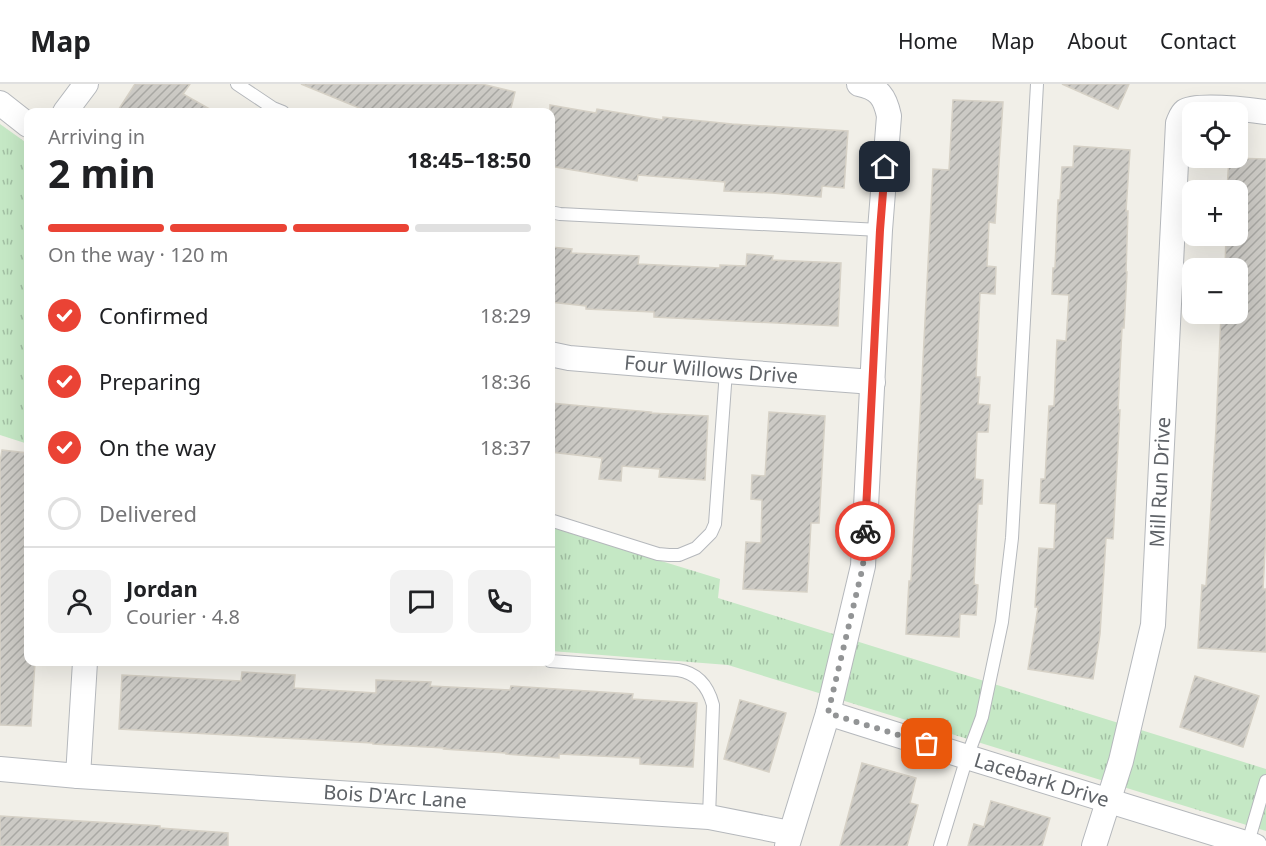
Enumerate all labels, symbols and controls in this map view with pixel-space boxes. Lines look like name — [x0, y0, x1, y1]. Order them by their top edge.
text: Map — [30, 22, 91, 60]
text: Home — [898, 27, 958, 55]
text: Map — [991, 27, 1034, 55]
text: About — [1067, 27, 1127, 55]
text: Contact — [1160, 27, 1236, 55]
map controls — [1182, 102, 1248, 324]
button: locate — [1182, 102, 1248, 168]
text: Arriving in — [48, 123, 145, 150]
pin — [859, 141, 910, 192]
text: 18:45–18:50 — [407, 144, 531, 174]
text: 2 min — [48, 146, 155, 199]
icon: home — [868, 150, 901, 183]
button: + — [1182, 180, 1248, 246]
text: On the way · 120 m — [48, 241, 228, 268]
button: − — [1182, 258, 1248, 324]
icon: check — [48, 299, 81, 332]
text: Confirmed — [99, 300, 209, 330]
text: 18:29 — [480, 302, 531, 329]
street label: Four Willows Drive — [623, 349, 799, 389]
icon: check — [48, 365, 81, 398]
text: Preparing — [99, 366, 201, 396]
text: 18:36 — [480, 368, 531, 395]
street label: Mill Run Drive — [1143, 416, 1176, 548]
icon: check — [48, 431, 81, 464]
text: On the way — [99, 432, 216, 462]
text: 18:37 — [480, 434, 531, 461]
text: Delivered — [99, 498, 197, 528]
courier — [835, 501, 895, 561]
icon: bike — [849, 515, 882, 548]
button: person — [48, 570, 111, 633]
button: chat — [390, 570, 453, 633]
button: phone — [468, 570, 531, 633]
text: Jordan — [126, 573, 198, 603]
text: Courier · 4.8 — [126, 603, 240, 630]
pin — [901, 718, 952, 769]
icon: bag — [910, 727, 943, 760]
street label: Lacebark Drive — [971, 746, 1113, 813]
street label: Bois D'Arc Lane — [323, 778, 468, 814]

